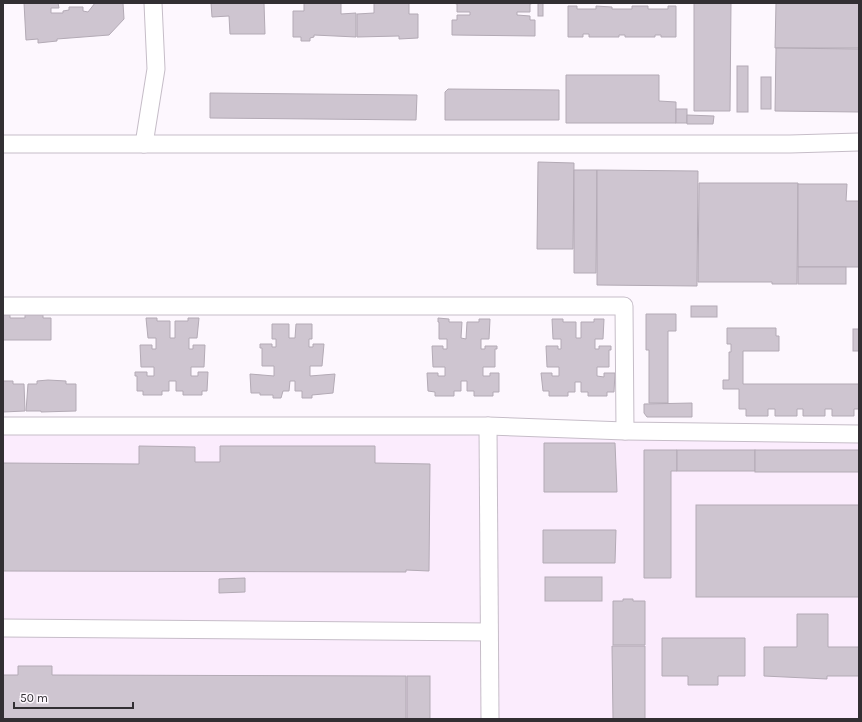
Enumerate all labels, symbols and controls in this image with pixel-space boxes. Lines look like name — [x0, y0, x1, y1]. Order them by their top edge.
scale bar — [14, 684, 133, 710]
text: 50 m — [20, 691, 48, 705]

